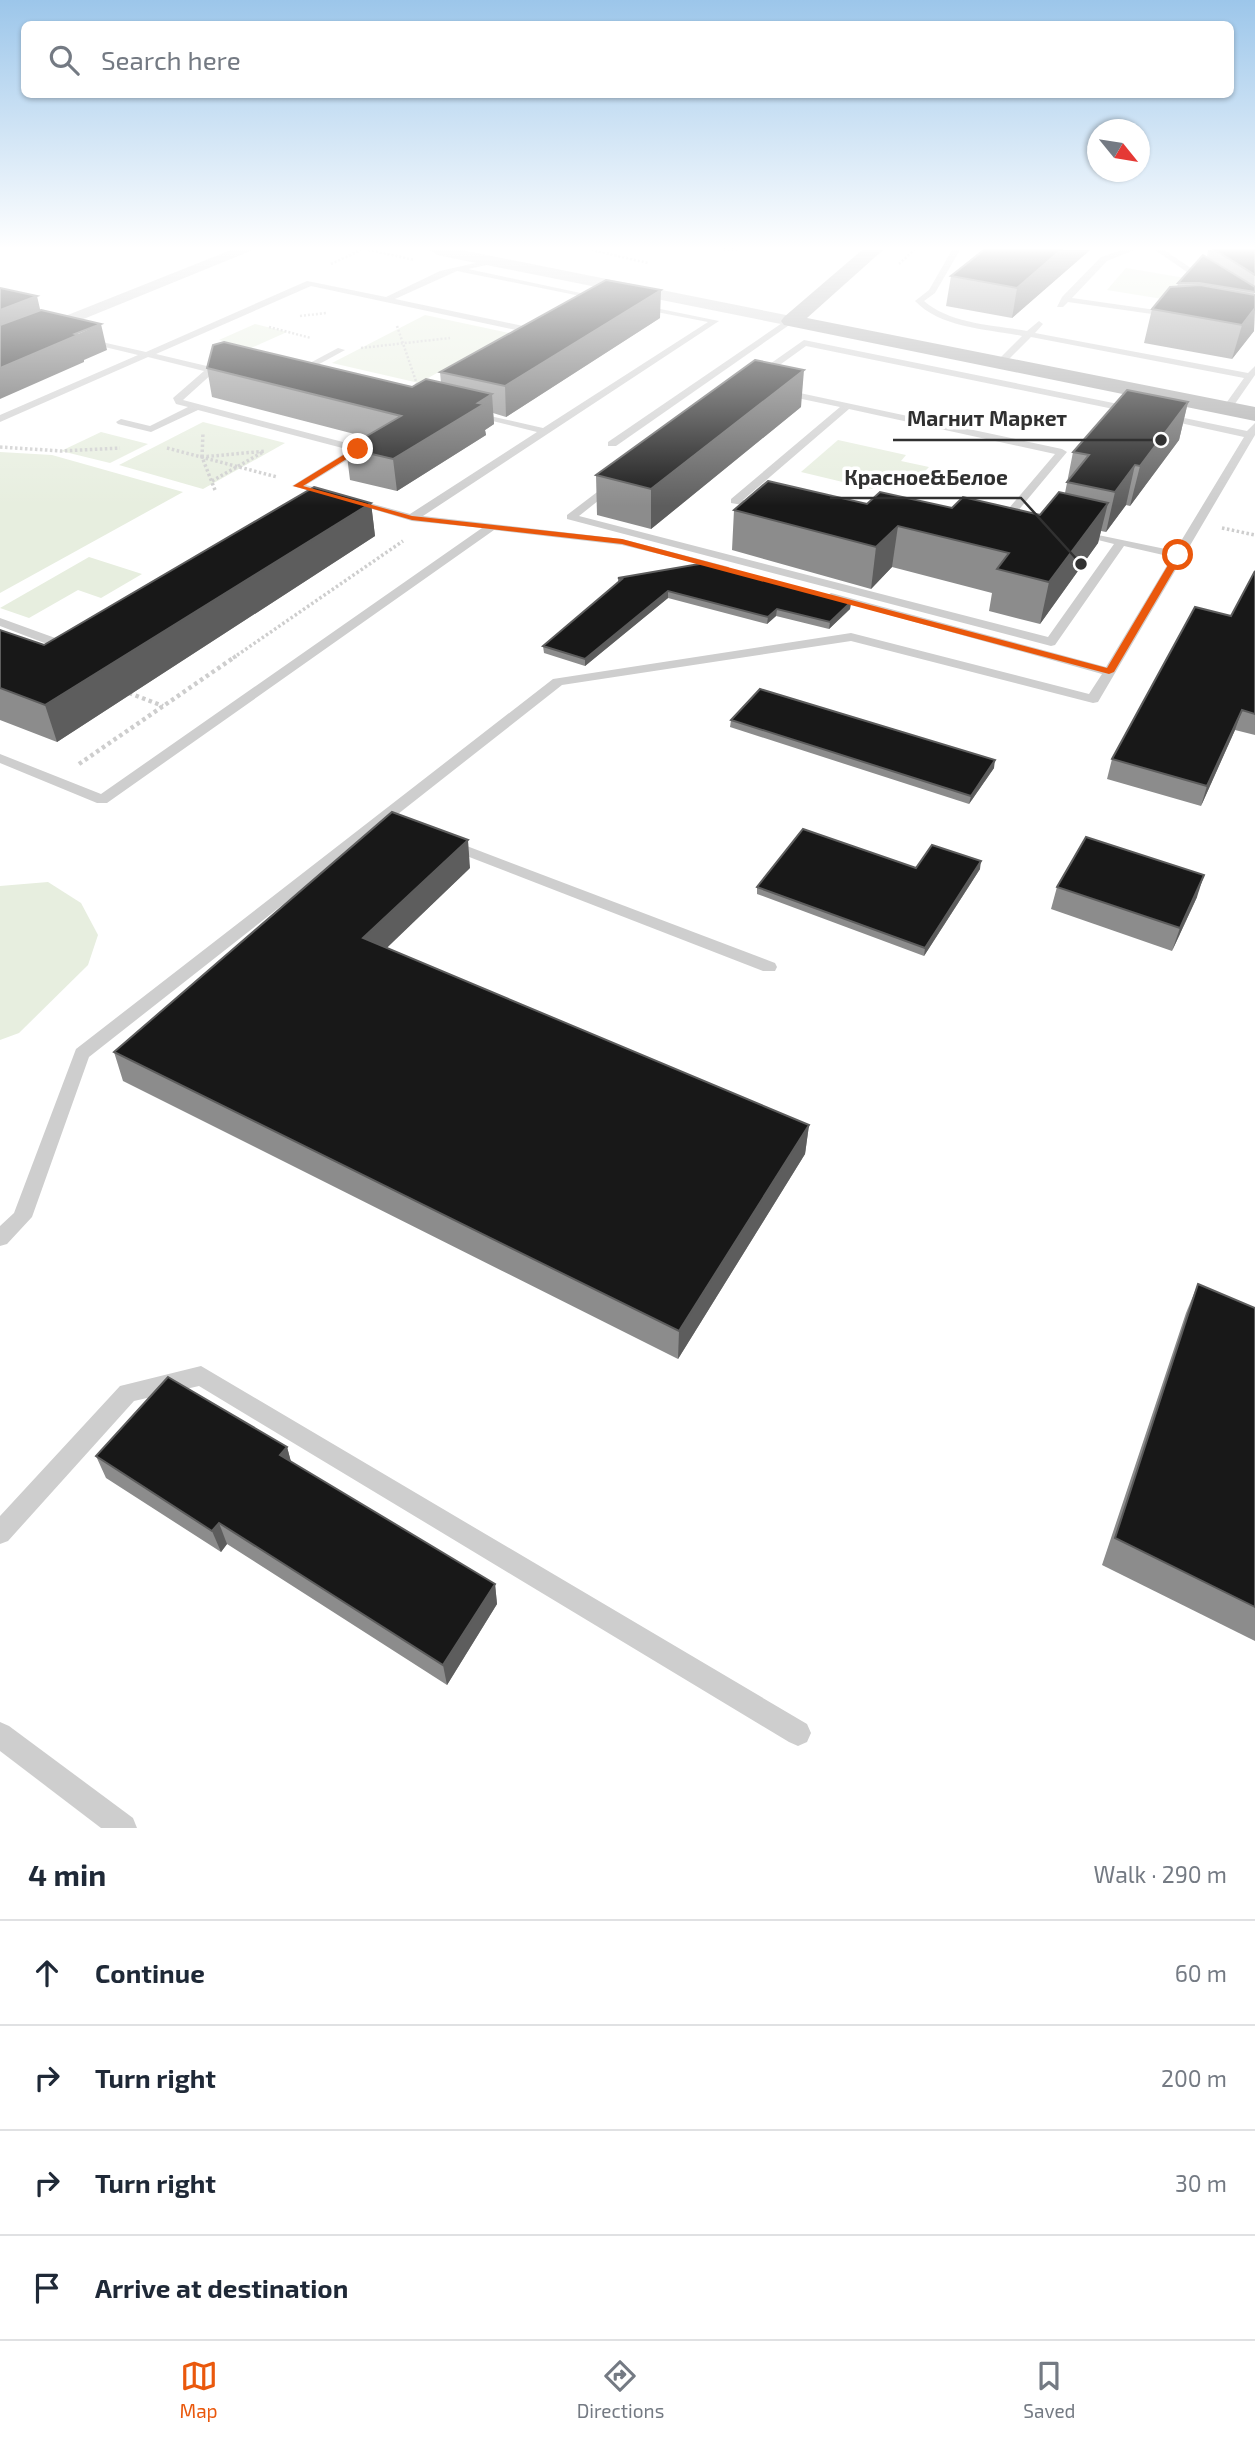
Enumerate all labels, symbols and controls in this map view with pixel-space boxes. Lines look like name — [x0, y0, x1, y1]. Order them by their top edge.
search box — [21, 21, 1234, 98]
icon: search — [45, 41, 83, 79]
text: Search here — [101, 44, 241, 75]
north arrow — [1087, 119, 1150, 182]
callout: Магнит Маркет — [893, 398, 1081, 440]
text: Магнит Маркет — [907, 405, 1067, 430]
route end — [342, 433, 373, 464]
callout: Красное&Белое — [830, 456, 1021, 498]
text: Красное&Белое — [844, 464, 1008, 489]
route start — [1162, 539, 1193, 570]
text: 4 min — [28, 1856, 106, 1892]
text: Walk · 290 m — [1094, 1860, 1227, 1888]
icon: ahead — [28, 1954, 66, 1992]
text: Continue — [95, 1957, 205, 1988]
text: 60 m — [1175, 1959, 1227, 1987]
icon: right — [28, 2059, 66, 2097]
text: Turn right — [95, 2062, 216, 2093]
text: 200 m — [1161, 2064, 1227, 2092]
icon: right — [28, 2164, 66, 2202]
text: Turn right — [95, 2167, 216, 2198]
text: 30 m — [1175, 2169, 1227, 2197]
icon: arrive — [28, 2269, 66, 2307]
text: Arrive at destination — [95, 2272, 348, 2303]
tab: Map — [180, 2357, 218, 2422]
tab: Directions — [577, 2357, 664, 2422]
tab: Saved — [1023, 2357, 1075, 2422]

